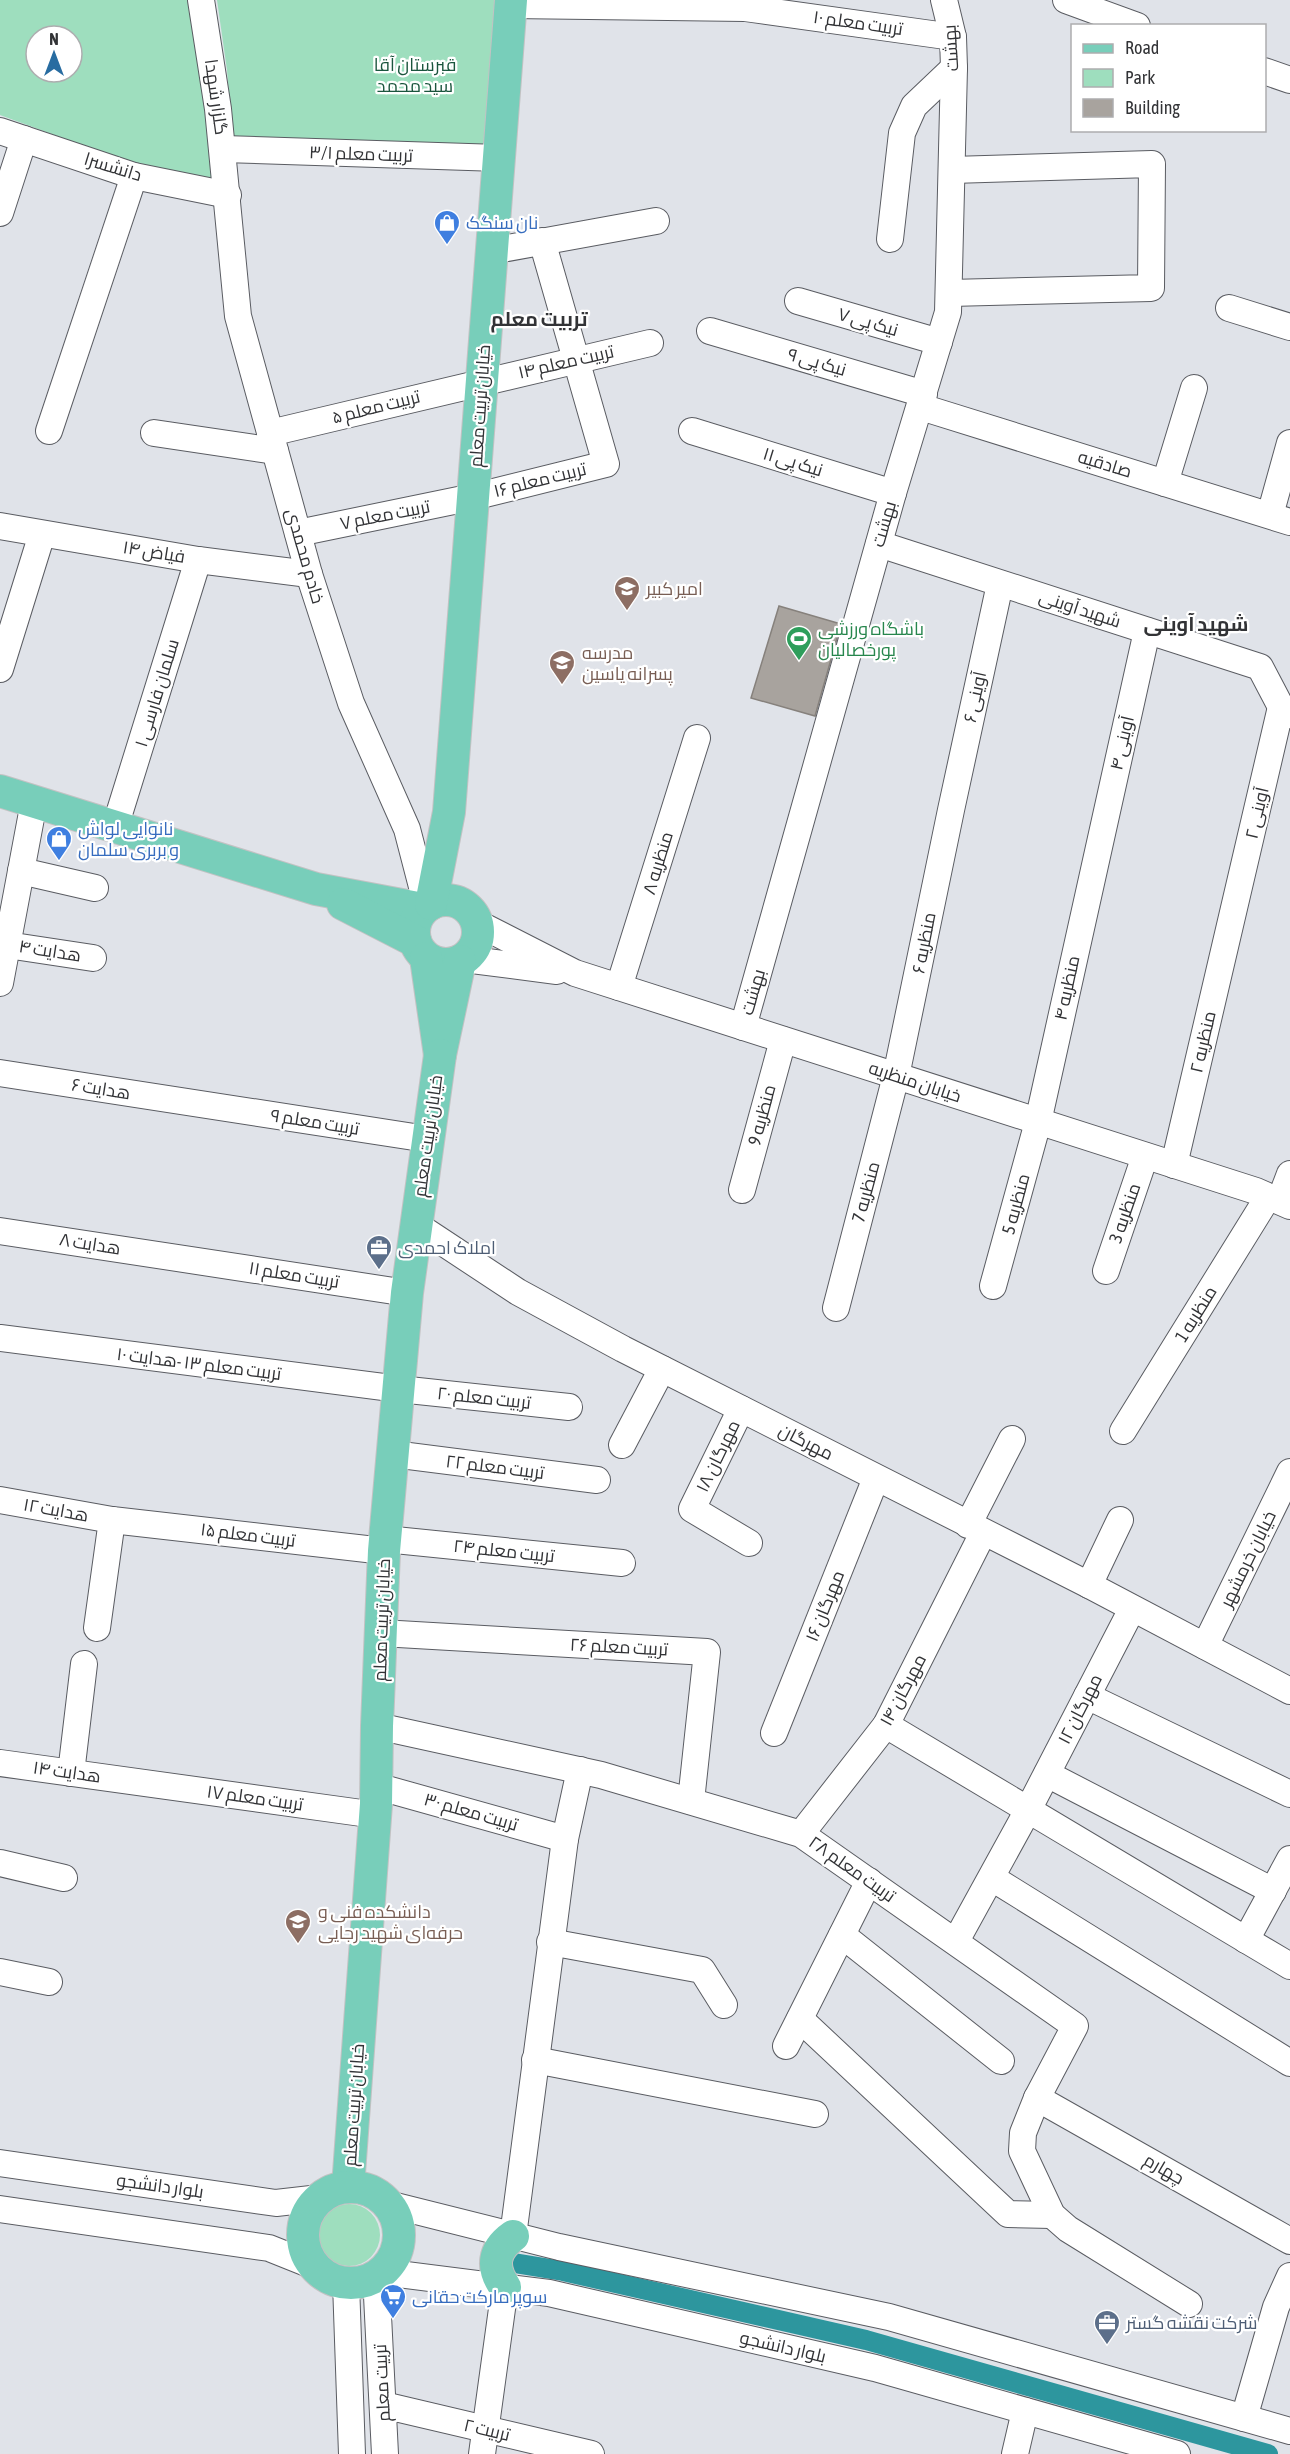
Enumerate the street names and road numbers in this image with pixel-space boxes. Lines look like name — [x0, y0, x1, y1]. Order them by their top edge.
street label: تربیت معلم ۱۰ — [812, 6, 904, 41]
street label: بهشت — [938, 24, 964, 72]
street label: گلزار شهدا — [200, 58, 232, 136]
street label: تربیت معلم ۳/۱ — [309, 141, 414, 168]
street label: دانشسرا — [81, 148, 145, 186]
street label: نیک پی ۷ — [835, 303, 901, 342]
street label: تربیت معلم ۱۴ — [516, 340, 617, 385]
street label: نیک پی ۹ — [785, 343, 849, 382]
street label: خیابان تربیت معلم — [465, 344, 496, 468]
street label: تربیت معلم ۵ — [330, 385, 423, 430]
street label: نیک پی ۱۱ — [760, 442, 826, 482]
street label: صادقیه — [1076, 445, 1135, 482]
street label: تربیت معلم ۱۶ — [491, 458, 589, 503]
street label: تربیت معلم ۷ — [338, 495, 432, 536]
street label: بهشت — [867, 498, 901, 550]
street label: خادم محمدی — [280, 506, 329, 606]
street label: فیاض ۱۴ — [121, 536, 187, 568]
street label: شهید آوینی — [1036, 585, 1124, 633]
street label: سلمان فارسی ۱ — [130, 636, 184, 750]
street label: آوینی ۶ — [959, 669, 991, 725]
street label: آوینی ۴ — [1105, 714, 1139, 772]
street label: آوینی ۲ — [1240, 785, 1274, 841]
street label: منظریه ۸ — [638, 829, 678, 897]
street label: منظریه ۶ — [907, 910, 941, 976]
street label: هدایت ۴ — [17, 935, 83, 966]
street label: منظریه ۴ — [1049, 954, 1085, 1022]
street label: بهشت — [736, 966, 770, 1018]
street label: منظریه ۲ — [1185, 1009, 1221, 1075]
street label: خیابان منظریه — [866, 1057, 964, 1107]
street label: هدایت ۶ — [70, 1073, 132, 1104]
street label: خیابان تربیت معلم — [409, 1074, 448, 1199]
street label: منظریه 9 — [743, 1082, 781, 1148]
street label: تربیت معلم ۹ — [269, 1104, 361, 1141]
street label: منظریه 7 — [847, 1159, 885, 1225]
street label: منظریه 5 — [997, 1171, 1035, 1237]
street label: منظریه 3 — [1105, 1180, 1145, 1246]
street label: هدایت ۸ — [58, 1228, 122, 1259]
street label: تربیت معلم ۱۱ — [247, 1257, 341, 1294]
street label: منظریه 1 — [1170, 1282, 1222, 1346]
street label: تربیت معلم ۱۳ -هدایت ۱۰ — [115, 1343, 283, 1386]
street label: تربیت معلم ۲۰ — [436, 1382, 532, 1415]
street label: مهرگان ۱۸ — [691, 1416, 745, 1496]
street label: مهرگان — [775, 1419, 837, 1465]
street label: تربیت معلم ۲۲ — [444, 1450, 546, 1485]
street label: هدایت ۱۲ — [22, 1493, 90, 1526]
street label: خیابان خرمشهر — [1215, 1507, 1281, 1612]
street label: تربیت معلم ۱۵ — [199, 1518, 297, 1553]
street label: تربیت معلم ۲۴ — [452, 1535, 556, 1568]
street label: خیابان تربیت معلم — [369, 1558, 396, 1682]
street label: مهرگان ۱۶ — [801, 1567, 849, 1645]
street label: تربیت معلم ۲۶ — [569, 1633, 669, 1662]
street label: مهرگان ۱۴ — [875, 1650, 931, 1730]
street label: مهرگان ۱۲ — [1053, 1670, 1107, 1748]
street label: هدایت ۱۴ — [32, 1756, 102, 1787]
street label: تربیت معلم ۱۷ — [205, 1780, 305, 1817]
street label: تربیت معلم ۳۰ — [421, 1788, 521, 1837]
street label: تربیت معلم ۲۸ — [804, 1831, 900, 1908]
street label: خیابان تربیت معلم — [339, 2043, 370, 2167]
street label: چهارم — [1139, 2149, 1188, 2190]
street label: بلوار دانشجو — [115, 2169, 205, 2203]
street label: بلوار دانشجو — [738, 2326, 828, 2368]
street label: تربیت معلم — [369, 2343, 396, 2422]
street label: تربیت ۲ — [462, 2414, 513, 2446]

